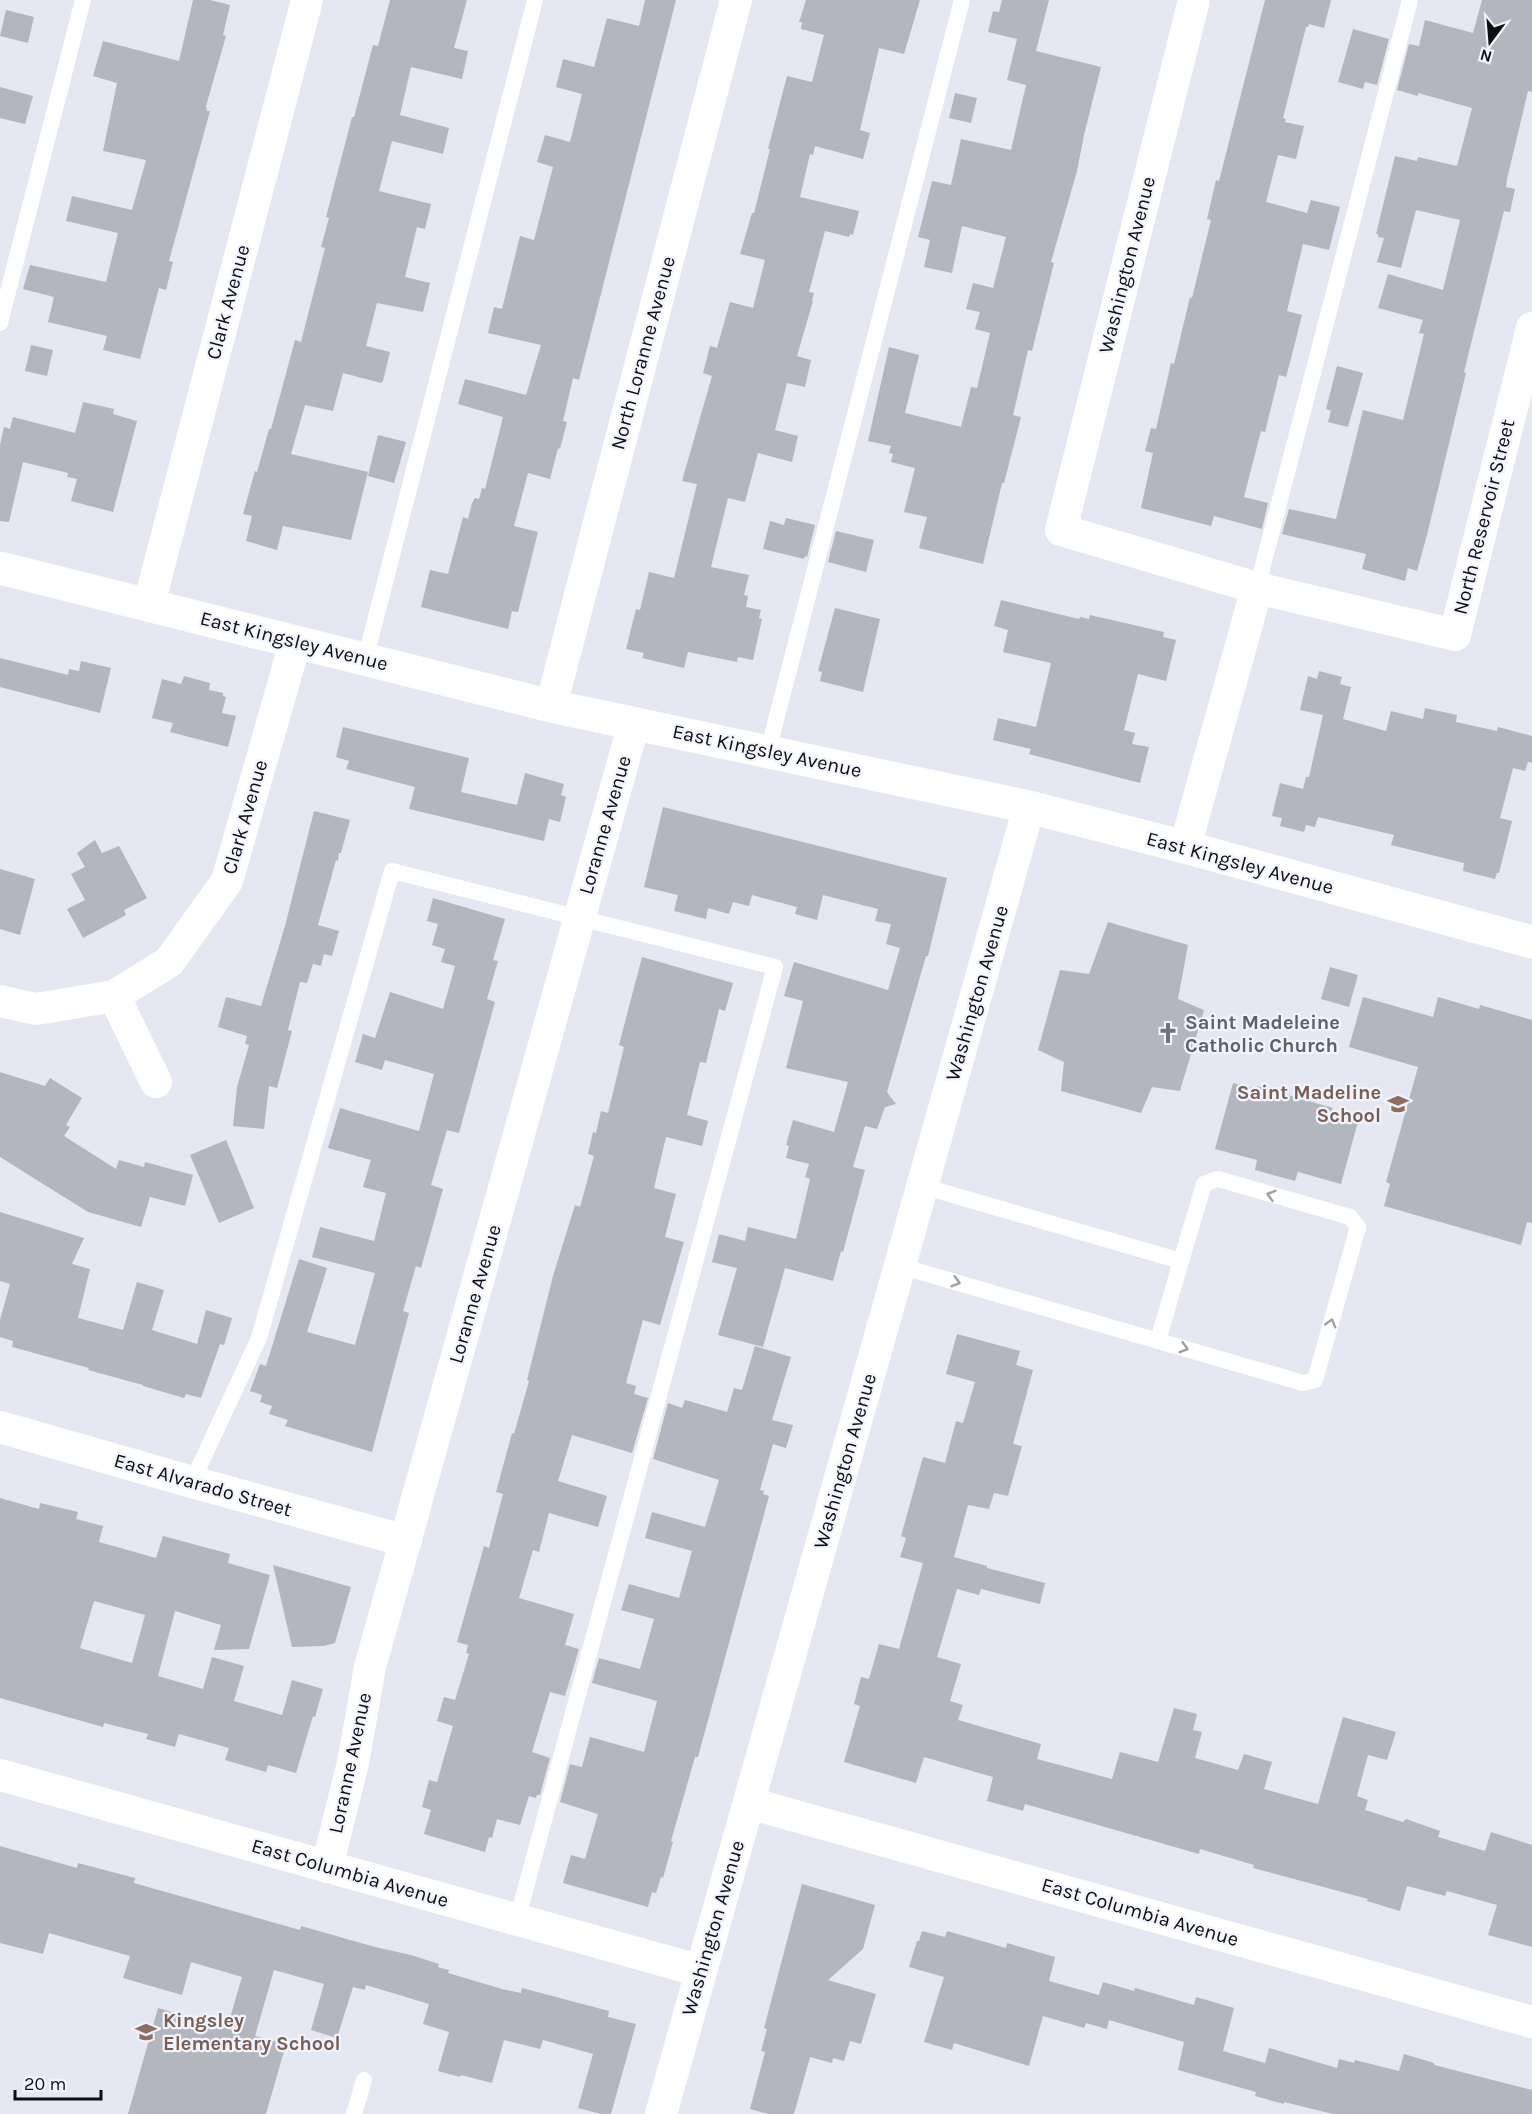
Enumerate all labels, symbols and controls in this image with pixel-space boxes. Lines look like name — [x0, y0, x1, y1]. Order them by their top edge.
north arrow — [1460, 12, 1520, 72]
text: N — [1478, 45, 1494, 67]
street label: Washington Avenue — [1094, 174, 1160, 356]
street label: Clark Avenue — [202, 242, 254, 362]
street label: North Loranne Avenue — [606, 254, 680, 452]
street label: North Reservoir Street — [1449, 416, 1520, 617]
street label: East Kingsley Avenue — [198, 607, 390, 675]
street label: East Kingsley Avenue — [670, 720, 864, 782]
street label: Loranne Avenue — [574, 753, 636, 897]
street label: Clark Avenue — [218, 757, 272, 877]
street label: East Kingsley Avenue — [1144, 827, 1336, 899]
street label: Washington Avenue — [941, 903, 1013, 1083]
place label: Saint Madeleine Catholic Church — [1185, 1011, 1340, 1057]
church icon: Saint Madeleine Catholic Church — [1156, 1021, 1180, 1045]
place label: Saint Madeline School — [1237, 1081, 1381, 1127]
school or university icon: Saint Madeline School — [1386, 1092, 1410, 1116]
one-way arrow — [1266, 1190, 1277, 1202]
street label: Loranne Avenue — [444, 1222, 506, 1366]
one-way arrow — [950, 1275, 961, 1287]
one-way arrow — [1324, 1318, 1336, 1329]
one-way arrow — [1178, 1341, 1189, 1353]
street label: Washington Avenue — [809, 1371, 881, 1551]
street label: East Alvarado Street — [111, 1449, 295, 1522]
street label: Loranne Avenue — [324, 1690, 376, 1836]
street label: East Columbia Avenue — [249, 1834, 451, 1912]
street label: Washington Avenue — [677, 1838, 749, 2018]
street label: East Columbia Avenue — [1039, 1873, 1241, 1951]
place label: Kingsley Elementary School — [163, 2009, 341, 2055]
school or university icon: Kingsley Elementary School — [134, 2020, 158, 2044]
scale bar — [15, 2063, 100, 2101]
text: 20 m — [24, 2073, 66, 2095]

